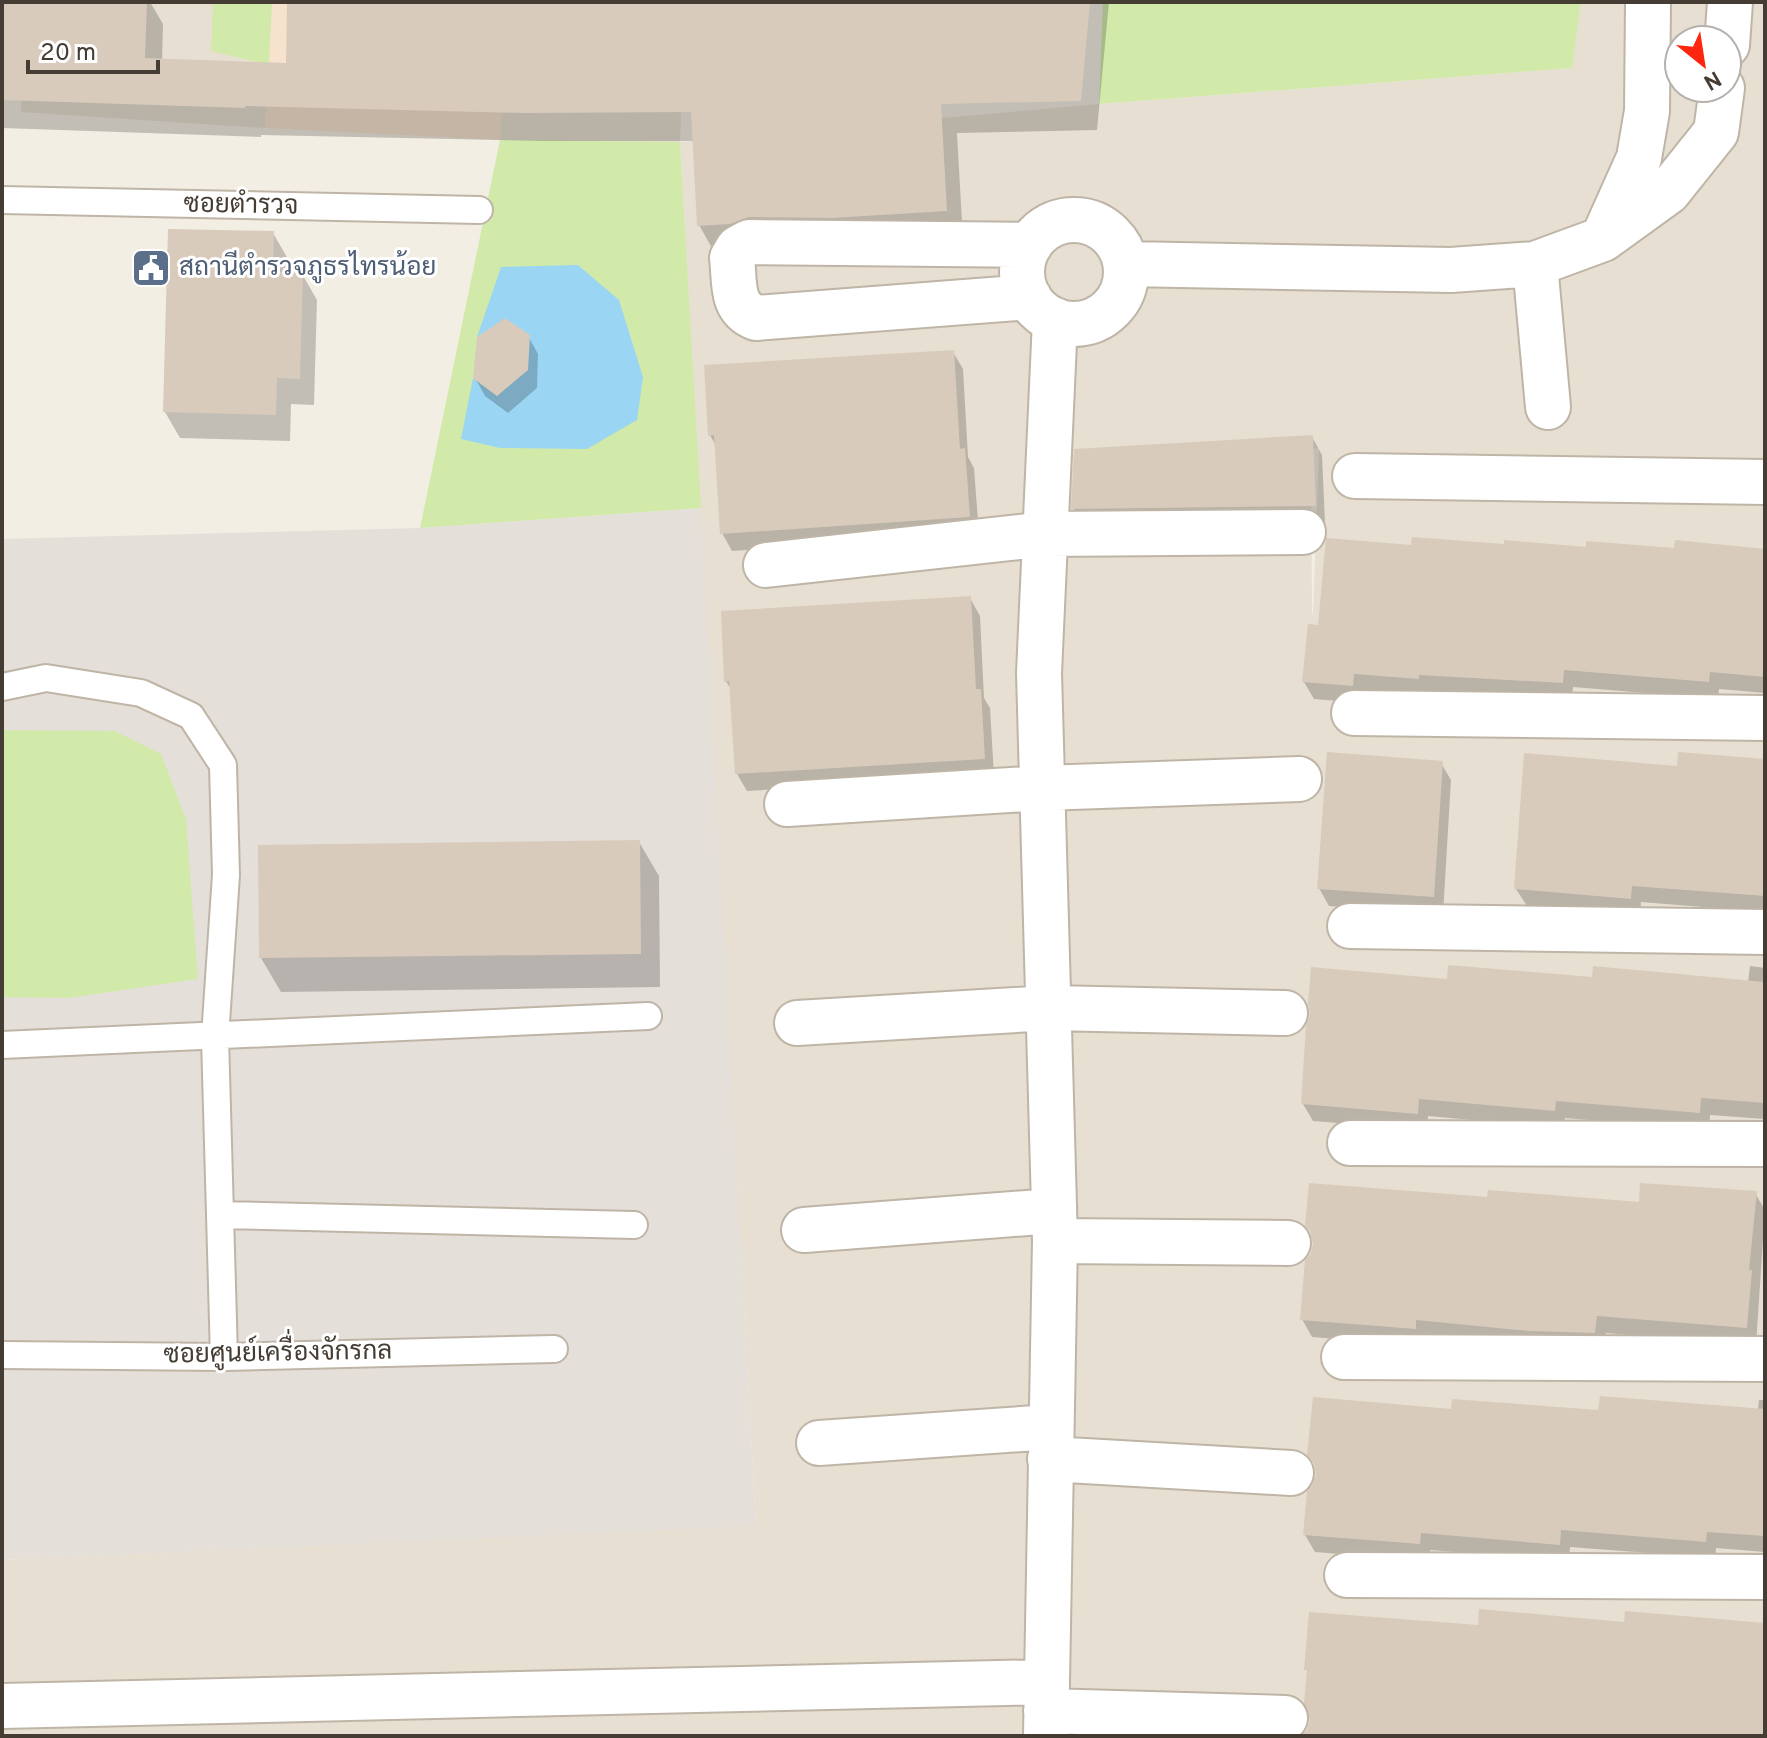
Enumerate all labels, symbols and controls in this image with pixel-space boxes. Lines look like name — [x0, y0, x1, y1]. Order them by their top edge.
scale bar — [28, 24, 158, 74]
north arrow — [1663, 24, 1743, 104]
text: 20 m — [40, 39, 96, 69]
text: N — [1698, 64, 1725, 95]
street label: ซอยตำรวจ — [183, 187, 299, 224]
public building icon: สถานีตำรวจภูธรไทรน้อย — [130, 247, 172, 289]
place label: สถานีตำรวจภูธรไทรน้อย — [179, 250, 436, 285]
street label: ซอยศูนย์เครื่องจักรกล — [163, 1328, 393, 1372]

